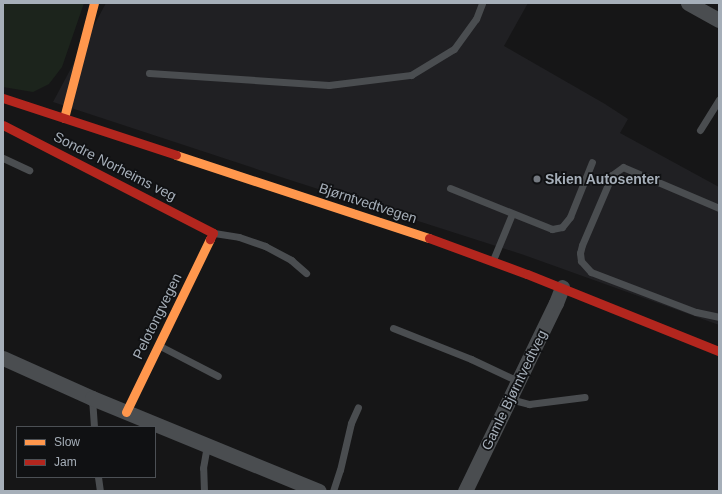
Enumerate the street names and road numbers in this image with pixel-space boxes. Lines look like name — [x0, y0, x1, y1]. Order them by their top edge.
street label: Sondre Norheims veg — [51, 128, 179, 204]
street label: Bjørntvedtvegen — [317, 179, 419, 227]
street label: Pelotongvegen — [129, 270, 185, 362]
street label: Gamle Bjørntvedtveg — [478, 327, 550, 453]

